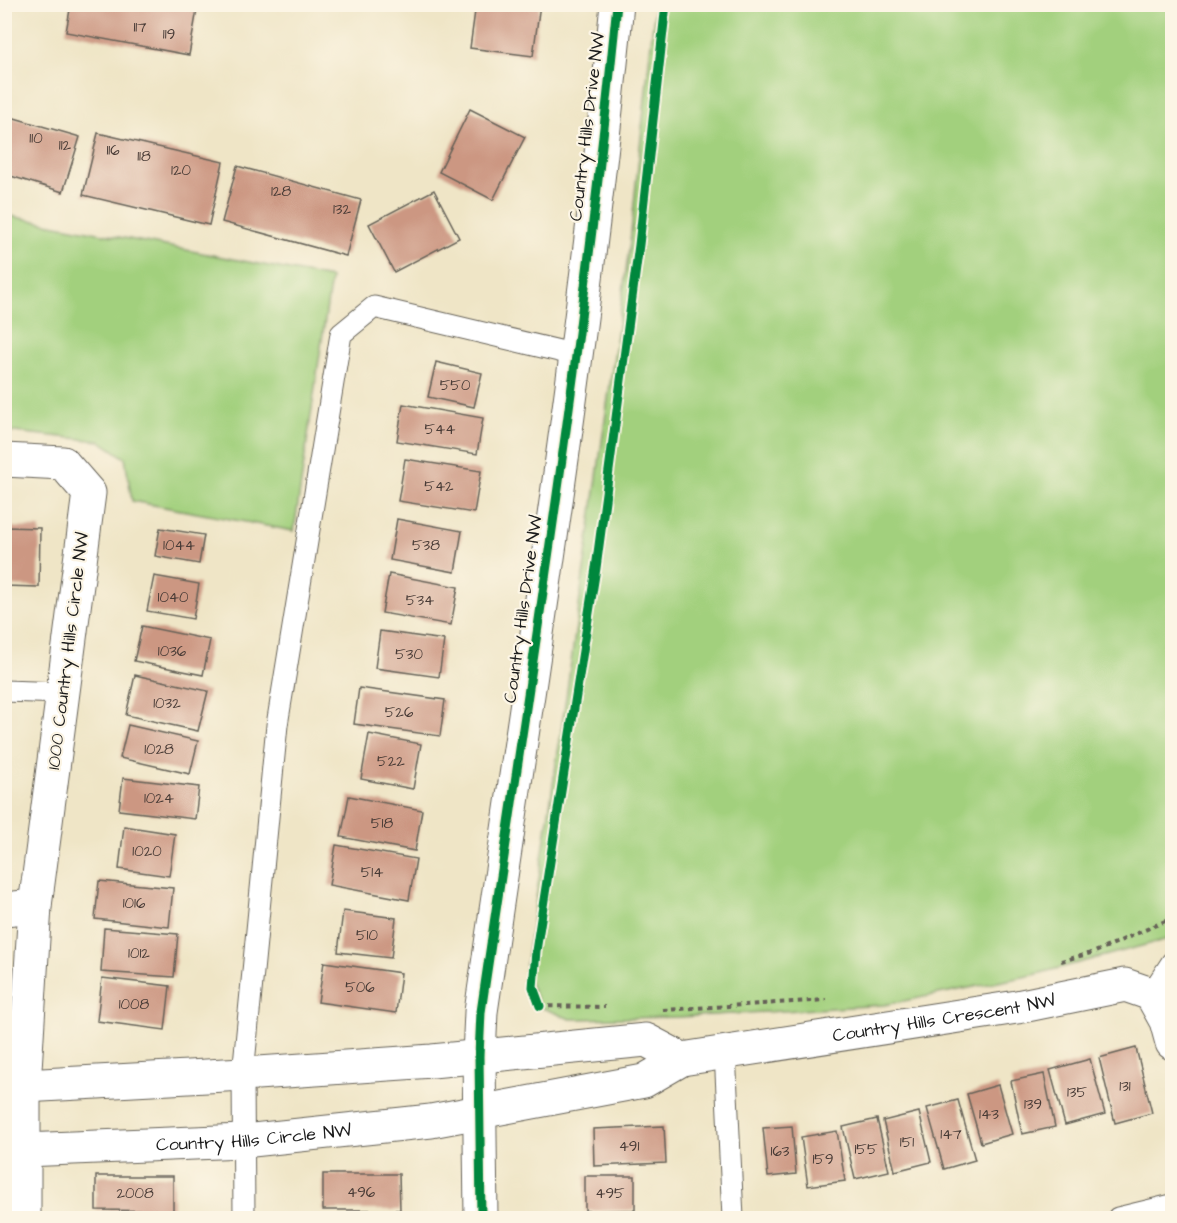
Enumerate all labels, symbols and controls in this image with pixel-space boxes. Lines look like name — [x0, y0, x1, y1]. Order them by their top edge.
house number: 117 — [133, 17, 147, 38]
house number: 119 — [163, 24, 175, 45]
street label: Country Hills Drive NW — [563, 31, 612, 223]
house number: 110 — [29, 128, 43, 149]
house number: 112 — [59, 135, 72, 156]
house number: 116 — [106, 140, 120, 161]
house number: 118 — [137, 146, 151, 167]
house number: 120 — [171, 160, 192, 181]
house number: 128 — [271, 181, 291, 202]
house number: 132 — [333, 199, 351, 220]
house number: 550 — [440, 375, 471, 396]
house number: 544 — [424, 419, 456, 440]
house number: 542 — [424, 476, 454, 497]
street label: Country Hills Drive NW — [497, 513, 550, 705]
street label: 1000 Country Hills Circle NW — [41, 531, 96, 771]
house number: 1044 — [163, 535, 195, 556]
house number: 538 — [412, 535, 440, 556]
house number: 1040 — [157, 587, 189, 608]
house number: 534 — [406, 590, 434, 611]
house number: 1036 — [158, 641, 187, 662]
house number: 530 — [395, 644, 423, 665]
house number: 1032 — [153, 693, 181, 714]
house number: 526 — [385, 702, 414, 723]
house number: 1028 — [144, 739, 174, 760]
house number: 522 — [377, 751, 405, 772]
house number: 1024 — [144, 788, 174, 809]
house number: 518 — [371, 813, 393, 834]
house number: 1020 — [132, 841, 162, 862]
house number: 514 — [361, 862, 383, 883]
house number: 1016 — [123, 893, 146, 914]
house number: 510 — [356, 925, 379, 946]
house number: 1012 — [128, 943, 150, 964]
house number: 506 — [345, 977, 375, 998]
street label: Country Hills Crescent NW — [831, 987, 1058, 1048]
house number: 1008 — [119, 994, 150, 1015]
house number: 131 — [1119, 1076, 1131, 1097]
house number: 135 — [1067, 1082, 1087, 1103]
house number: 139 — [1024, 1094, 1042, 1115]
house number: 143 — [979, 1104, 999, 1125]
street label: Country Hills Circle NW — [155, 1117, 352, 1157]
house number: 147 — [940, 1124, 962, 1145]
house number: 151 — [900, 1132, 914, 1153]
house number: 491 — [619, 1136, 639, 1157]
house number: 155 — [854, 1139, 878, 1160]
house number: 163 — [771, 1141, 790, 1162]
house number: 159 — [812, 1149, 834, 1170]
house number: 496 — [347, 1182, 376, 1203]
house number: 2008 — [116, 1183, 154, 1204]
house number: 495 — [595, 1183, 625, 1204]

